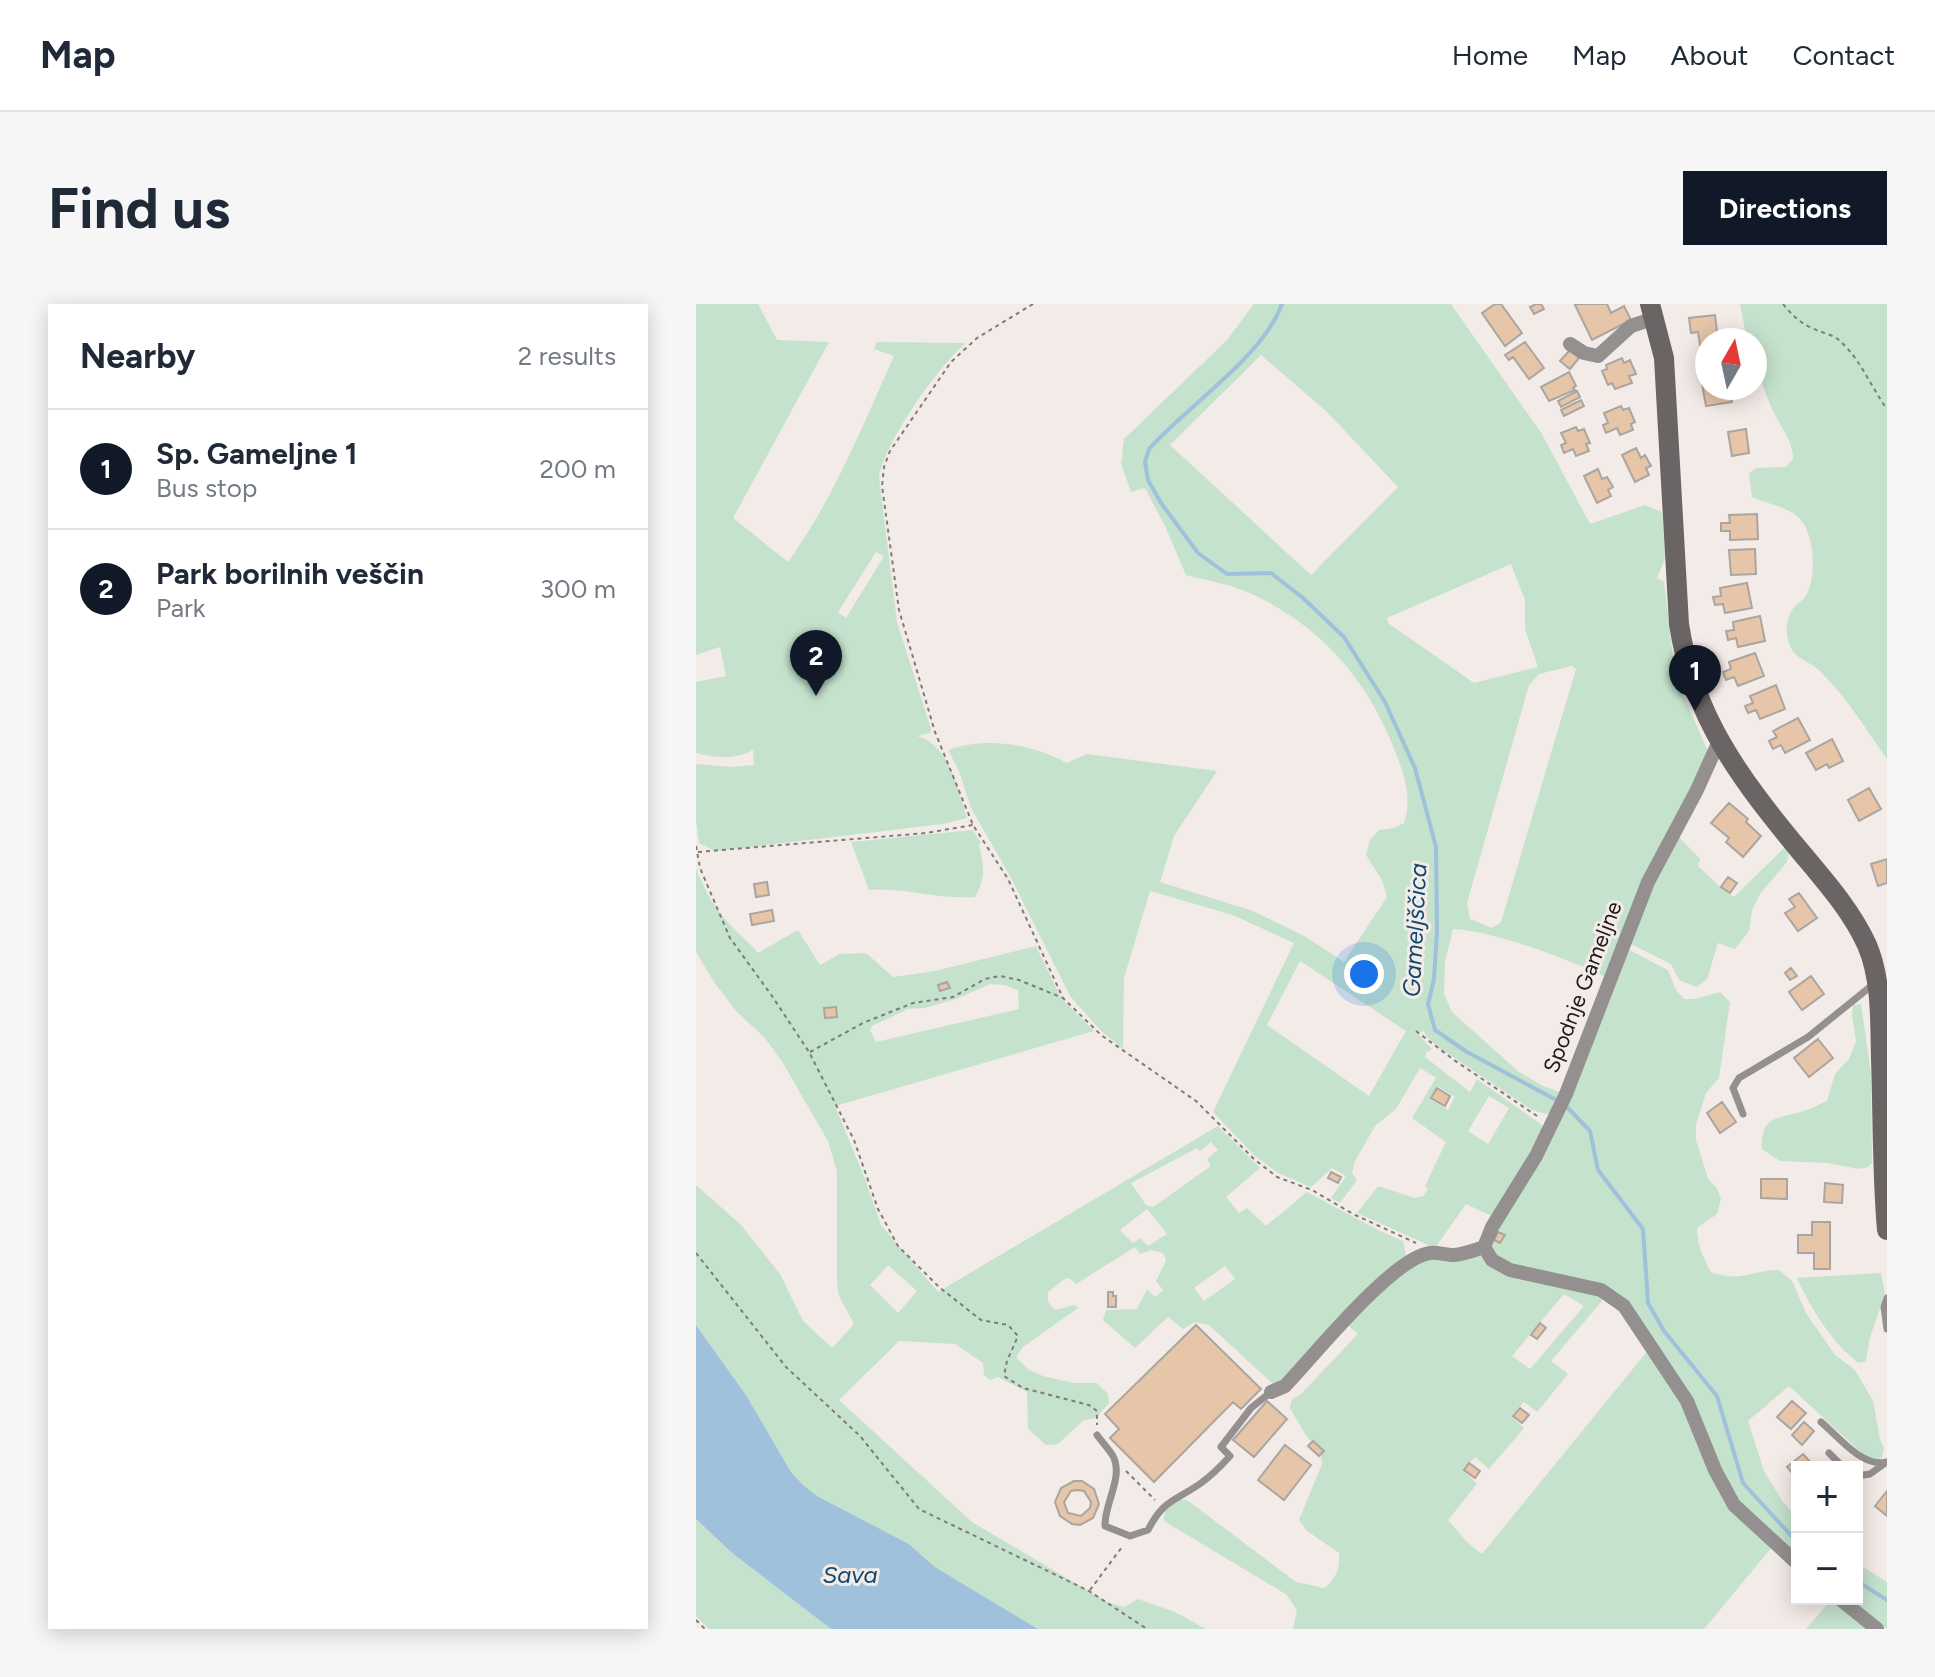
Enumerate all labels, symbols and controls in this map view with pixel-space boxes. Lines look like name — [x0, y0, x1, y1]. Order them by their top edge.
text: Map — [40, 32, 116, 78]
text: Home — [1452, 38, 1528, 72]
text: Map — [1572, 38, 1627, 72]
text: About — [1671, 38, 1748, 72]
text: Contact — [1792, 38, 1895, 72]
button: Directions — [1683, 171, 1887, 245]
text: Find us — [48, 175, 230, 242]
north arrow — [1695, 328, 1767, 400]
text: Nearby — [80, 336, 195, 377]
text: 2 results — [518, 340, 616, 372]
text: Sp. Gameljne 1 — [156, 435, 357, 472]
text: 1 — [101, 453, 111, 485]
text: 200 m — [540, 453, 616, 485]
text: Bus stop — [156, 472, 257, 504]
text: Park borilnih veščin — [156, 555, 424, 592]
text: 2 — [98, 573, 114, 605]
text: 300 m — [540, 573, 616, 605]
text: Park — [156, 592, 205, 624]
pin: 2 — [790, 630, 842, 696]
pin: 1 — [1669, 645, 1721, 711]
water label: Gameljščica — [1397, 862, 1432, 998]
street label: Spodnje Gameljne — [1537, 898, 1628, 1077]
your location — [1344, 954, 1384, 994]
map controls — [1791, 1461, 1863, 1605]
button: + — [1791, 1461, 1863, 1533]
button: − — [1791, 1533, 1863, 1605]
water label: Sava — [822, 1560, 878, 1589]

